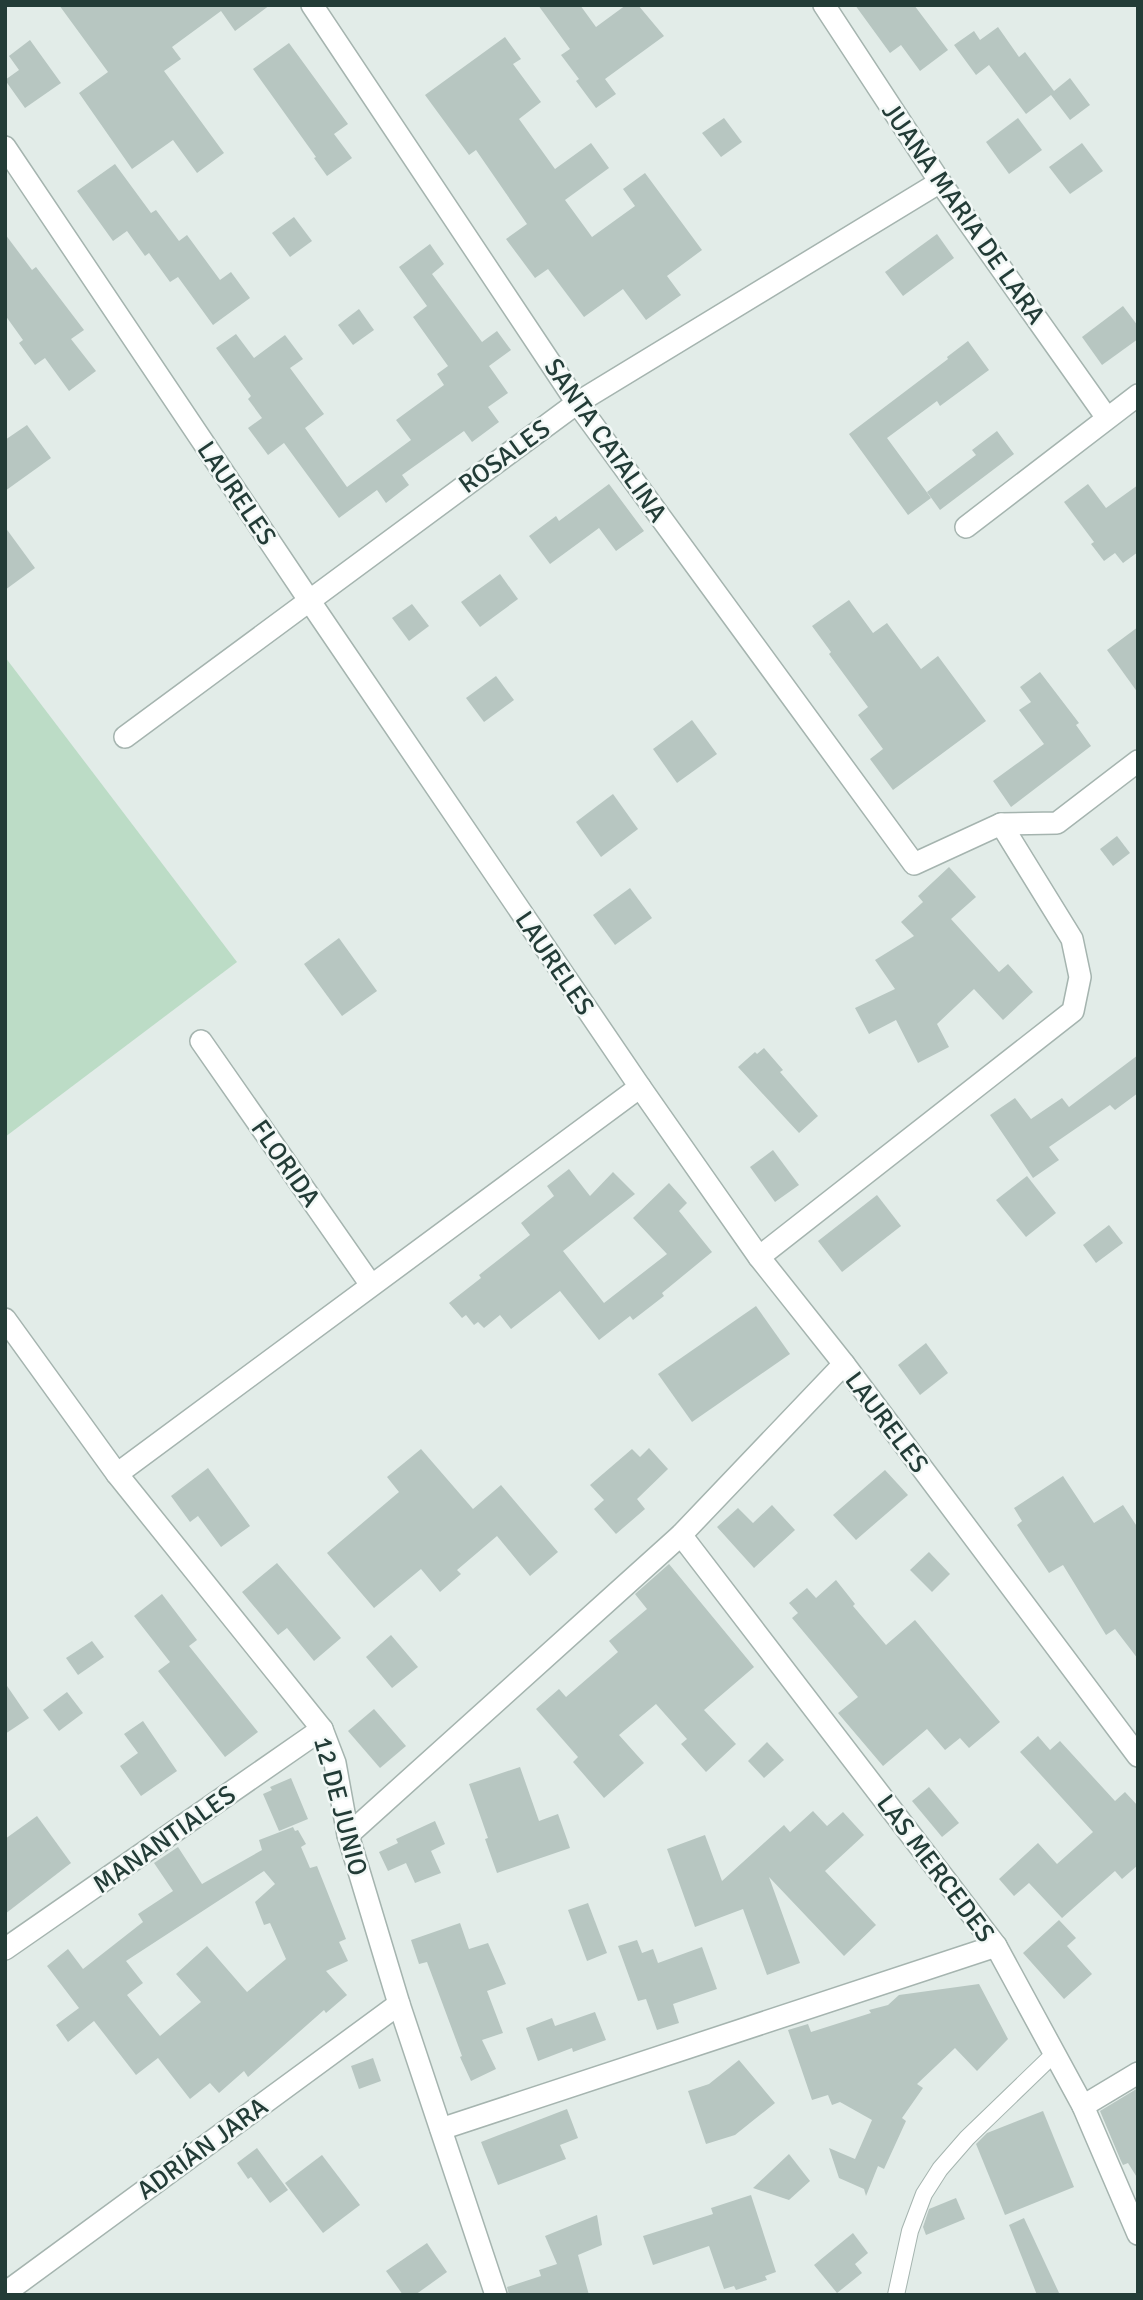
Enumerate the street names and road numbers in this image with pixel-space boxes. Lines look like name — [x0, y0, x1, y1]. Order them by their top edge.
street label: JUANA MARIA DE LARA — [874, 96, 1052, 331]
street label: SANTA CATALINA — [537, 353, 674, 529]
street label: ROSALES — [453, 413, 557, 501]
street label: LAURELES — [190, 435, 283, 552]
street label: LAURELES — [508, 905, 601, 1022]
street label: FLORIDA — [244, 1114, 327, 1213]
street label: LAURELES — [838, 1365, 935, 1480]
street label: 12 DE JUNIO — [306, 1733, 374, 1879]
street label: MANANTIALES — [87, 1779, 242, 1901]
street label: LAS MERCEDES — [869, 1788, 1001, 1949]
street label: ADRIÁN JARA — [131, 2091, 274, 2207]

